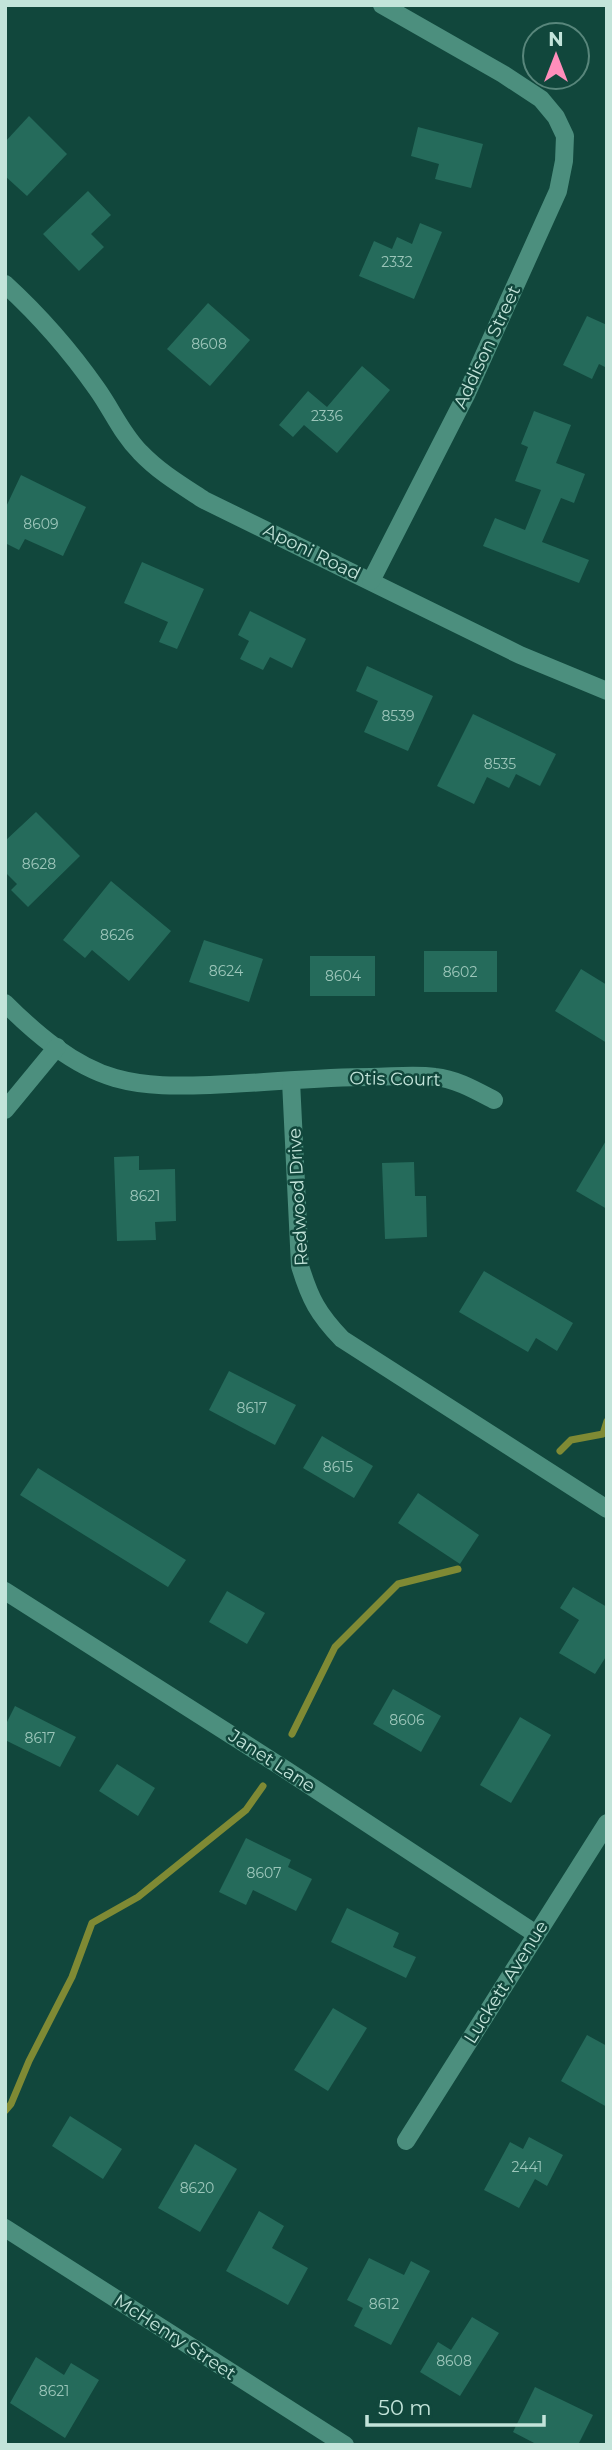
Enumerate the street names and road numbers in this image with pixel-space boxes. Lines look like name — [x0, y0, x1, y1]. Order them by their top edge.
street label: Addison Street — [449, 282, 525, 412]
street label: Aponi Road — [260, 519, 364, 585]
street label: Otis Court — [349, 1067, 441, 1091]
street label: Redwood Drive — [283, 1127, 313, 1267]
street label: Janet Lane — [224, 1724, 320, 1797]
street label: Luckett Avenue — [459, 1916, 553, 2048]
street label: McHenry Street — [110, 2289, 240, 2385]

